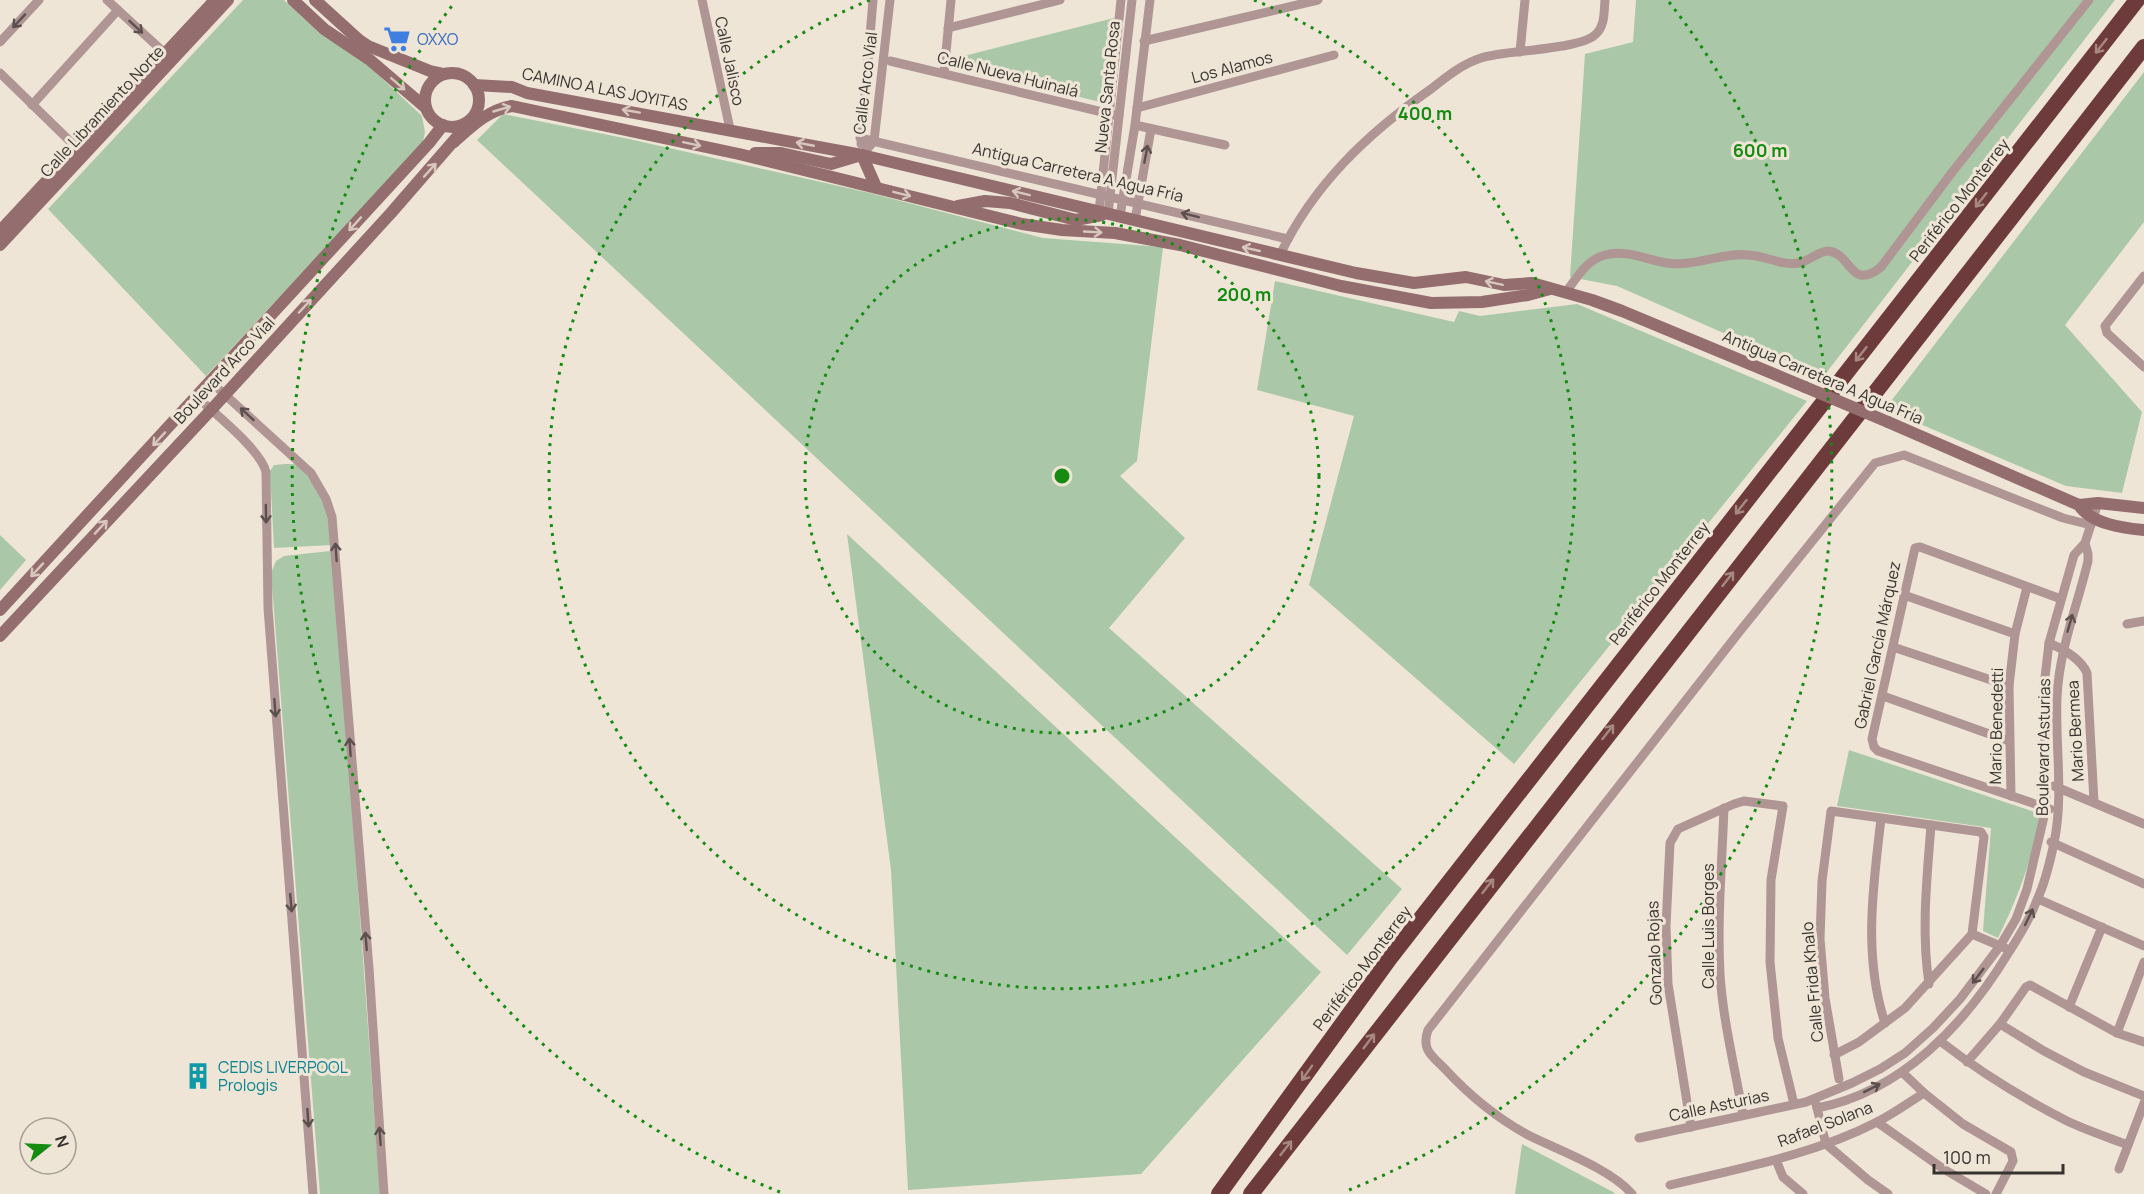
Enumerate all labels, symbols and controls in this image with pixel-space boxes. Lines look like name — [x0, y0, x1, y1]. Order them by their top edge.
one-way arrow — [12, 13, 26, 28]
street label: Calle Jalisco — [710, 14, 750, 108]
one-way arrow — [129, 20, 144, 34]
street label: Nueva Santa Rosa — [1089, 20, 1125, 154]
supermarket icon: OXXO — [382, 24, 412, 54]
place label: OXXO — [417, 28, 459, 50]
street label: Calle Arco Vial — [848, 30, 882, 136]
one-way arrow — [2095, 38, 2108, 54]
street label: Calle Libramiento Norte — [35, 40, 169, 182]
street label: Calle Nueva Huinalá — [935, 46, 1081, 102]
street label: Los Alamos — [1189, 46, 1275, 88]
street label: CAMINO A LAS JOYITAS — [520, 62, 690, 116]
one-way arrow — [390, 77, 405, 91]
text: 400 m — [1398, 101, 1452, 125]
one-way arrow — [492, 103, 511, 114]
one-way arrow — [622, 105, 641, 116]
street label: Periférico Monterrey — [1904, 133, 2015, 266]
street label: Antigua Carretera A Agua Fría — [970, 137, 1186, 207]
one-way arrow — [796, 138, 815, 149]
text: 600 m — [1733, 138, 1787, 162]
one-way arrow — [682, 139, 701, 150]
one-way arrow — [1141, 144, 1152, 164]
one-way arrow — [423, 163, 437, 178]
one-way arrow — [1012, 186, 1031, 198]
one-way arrow — [892, 188, 911, 200]
one-way arrow — [1975, 192, 1988, 208]
one-way arrow — [1181, 209, 1200, 221]
one-way arrow — [348, 217, 363, 232]
one-way arrow — [1083, 226, 1102, 237]
one-way arrow — [1242, 242, 1261, 254]
one-way arrow — [1485, 277, 1504, 288]
text: 200 m — [1217, 282, 1271, 306]
one-way arrow — [298, 299, 312, 314]
street label: Boulevard Arco Vial — [169, 312, 279, 428]
street label: Antigua Carretera A Agua Fría — [1719, 325, 1927, 429]
one-way arrow — [1855, 345, 1868, 361]
one-way arrow — [240, 407, 255, 422]
one-way arrow — [151, 432, 166, 447]
centre of rings — [1052, 466, 1072, 486]
one-way arrow — [1735, 499, 1748, 515]
one-way arrow — [261, 503, 272, 523]
street label: Periférico Monterrey — [1604, 516, 1715, 649]
one-way arrow — [94, 519, 108, 534]
one-way arrow — [330, 543, 341, 563]
street label: Gabriel García Márquez — [1849, 559, 1905, 731]
one-way arrow — [31, 562, 45, 577]
one-way arrow — [1722, 571, 1735, 587]
one-way arrow — [2065, 614, 2076, 633]
street label: Mario Benedetti — [1984, 667, 2008, 785]
street label: Boulevard Asturias — [2031, 678, 2055, 816]
street label: Mario Bermea — [2061, 680, 2089, 782]
one-way arrow — [270, 698, 281, 718]
one-way arrow — [1601, 724, 1614, 740]
one-way arrow — [345, 737, 356, 757]
street label: Calle Luis Borges — [1697, 863, 1719, 989]
one-way arrow — [1481, 878, 1494, 894]
one-way arrow — [285, 892, 296, 912]
street label: Gonzalo Rojas — [1641, 900, 1667, 1006]
street label: Periférico Monterrey — [1308, 901, 1417, 1035]
one-way arrow — [2024, 908, 2036, 926]
street label: Calle Frida Khalo — [1796, 921, 1828, 1043]
one-way arrow — [360, 932, 371, 952]
one-way arrow — [1971, 968, 1984, 984]
one-way arrow — [1363, 1033, 1376, 1049]
place label: CEDIS LIVERPOOL Prologis — [218, 1056, 348, 1096]
building icon: CEDIS LIVERPOOL Prologis — [183, 1061, 213, 1091]
one-way arrow — [1301, 1065, 1313, 1081]
one-way arrow — [1862, 1082, 1880, 1093]
street label: Calle Asturias — [1667, 1084, 1771, 1126]
street label: Rafael Solana — [1774, 1096, 1876, 1152]
one-way arrow — [302, 1108, 313, 1127]
north arrow — [18, 1116, 78, 1176]
one-way arrow — [374, 1126, 385, 1146]
text: N — [50, 1132, 75, 1150]
scale bar — [1934, 1137, 2063, 1175]
one-way arrow — [1280, 1140, 1293, 1156]
text: 100 m — [1943, 1145, 1991, 1169]

